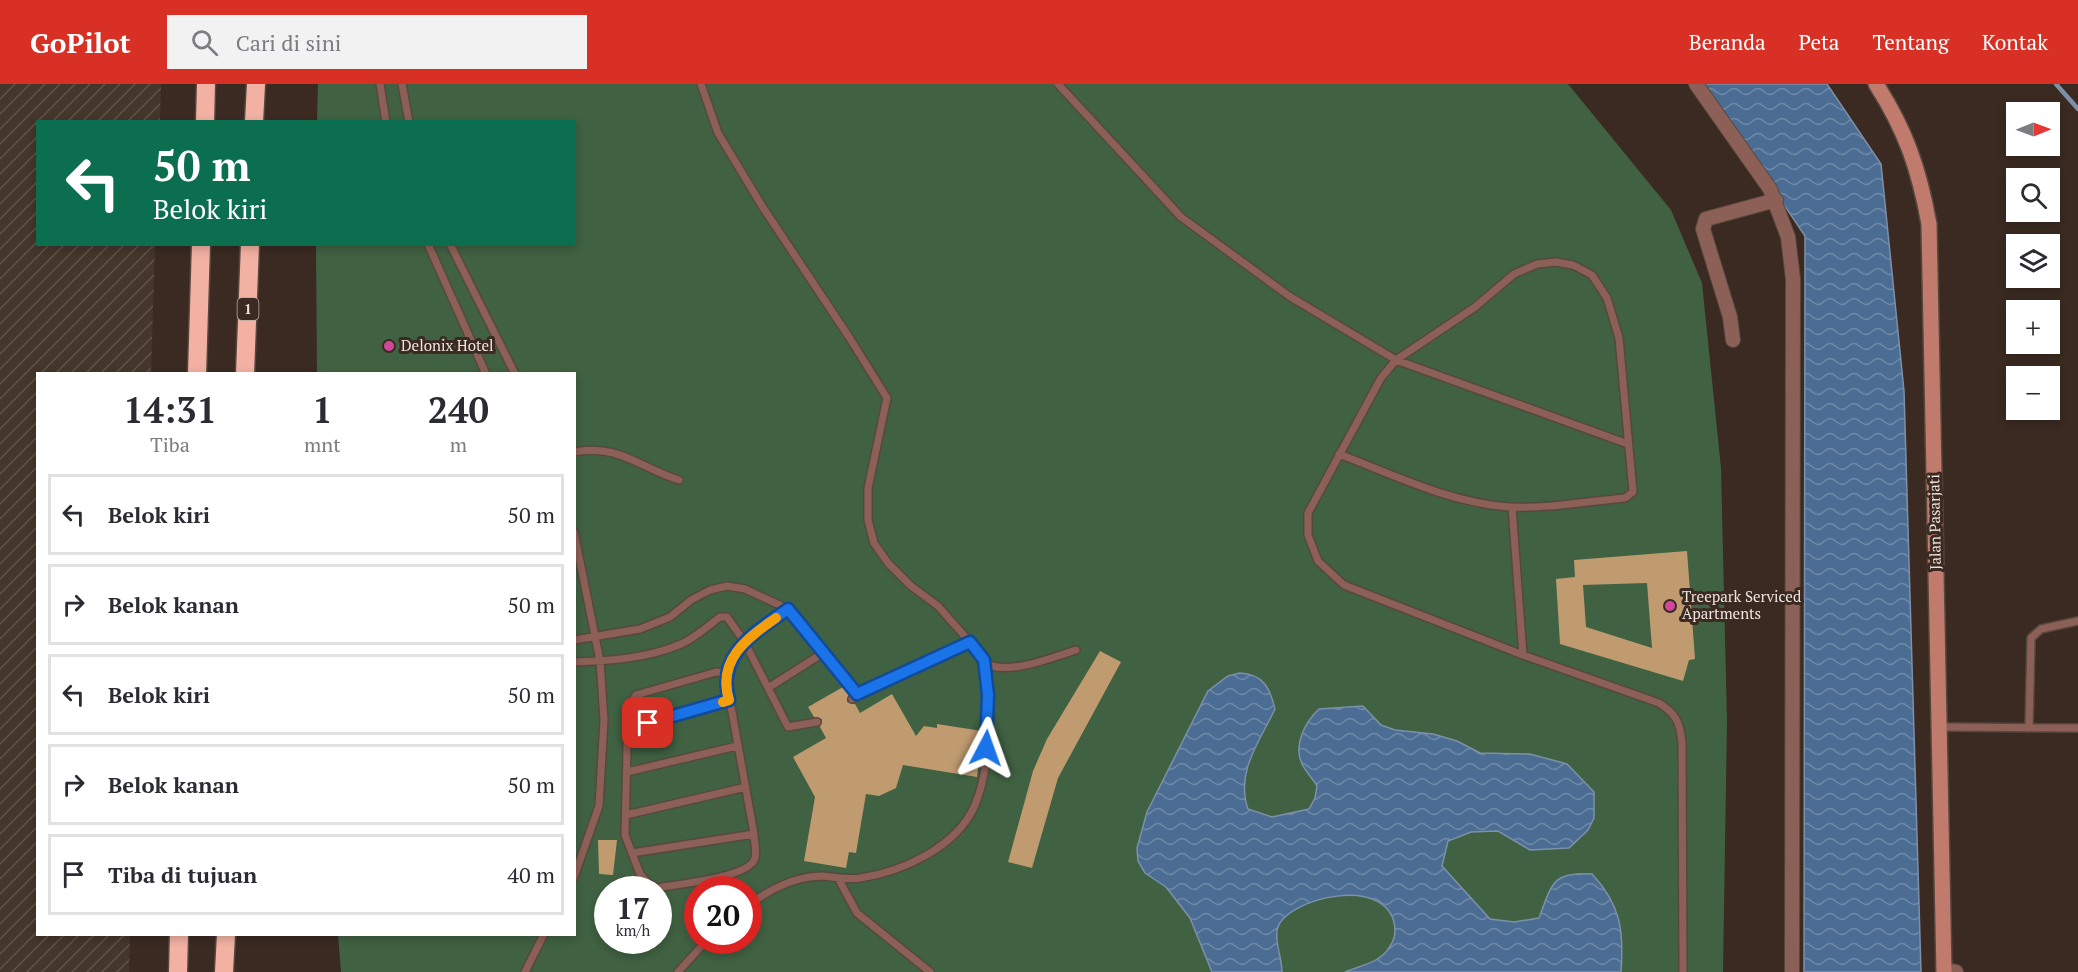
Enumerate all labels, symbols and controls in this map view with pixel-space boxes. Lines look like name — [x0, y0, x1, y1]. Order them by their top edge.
search box — [167, 15, 587, 69]
text: GoPilot — [30, 24, 131, 61]
icon: search — [188, 26, 221, 59]
text: Cari di sini — [236, 28, 341, 57]
text: Beranda — [1689, 28, 1766, 56]
text: Peta — [1799, 28, 1839, 56]
text: Tentang — [1872, 28, 1949, 56]
text: Kontak — [1982, 28, 2048, 56]
north arrow — [2006, 102, 2060, 156]
map controls — [2006, 102, 2060, 420]
text: 50 m — [153, 137, 251, 193]
icon: left — [54, 144, 132, 222]
button: search — [2006, 168, 2060, 222]
text: Belok kiri — [153, 191, 267, 227]
button: layers — [2006, 234, 2060, 288]
road number: 1 — [238, 298, 258, 320]
button: + — [2006, 300, 2060, 354]
place label: Delonix Hotel — [401, 335, 494, 355]
marker: Delonix Hotel — [382, 339, 396, 353]
button: − — [2006, 366, 2060, 420]
text: 14:31 — [123, 386, 217, 433]
text: 1 — [312, 386, 333, 433]
text: 240 — [428, 386, 489, 433]
text: Tiba — [150, 431, 190, 458]
text: mnt — [304, 431, 341, 458]
text: m — [450, 431, 467, 458]
street label: Jalan Pasarjati — [1923, 474, 1945, 570]
icon: left — [57, 498, 90, 531]
text: Belok kiri — [108, 500, 210, 529]
text: 50 m — [507, 500, 555, 529]
place label: Treepark Serviced Apartments — [1682, 586, 1801, 623]
icon: right — [57, 588, 90, 621]
text: Belok kanan — [108, 590, 239, 619]
text: 50 m — [507, 590, 555, 619]
marker: Treepark Serviced Apartments — [1663, 599, 1677, 613]
icon: left — [57, 678, 90, 711]
text: Belok kiri — [108, 680, 210, 709]
text: 50 m — [507, 680, 555, 709]
pin — [622, 697, 673, 748]
icon: arrive — [631, 706, 664, 739]
position arrow — [954, 716, 1018, 780]
icon: right — [57, 768, 90, 801]
text: Belok kanan — [108, 770, 239, 799]
text: 50 m — [507, 770, 555, 799]
icon: arrive — [57, 858, 90, 891]
text: Tiba di tujuan — [108, 860, 257, 889]
text: 40 m — [507, 860, 555, 889]
speed limit sign: 20 — [684, 876, 762, 954]
text: 17 — [616, 888, 650, 928]
text: km/h — [616, 920, 650, 940]

